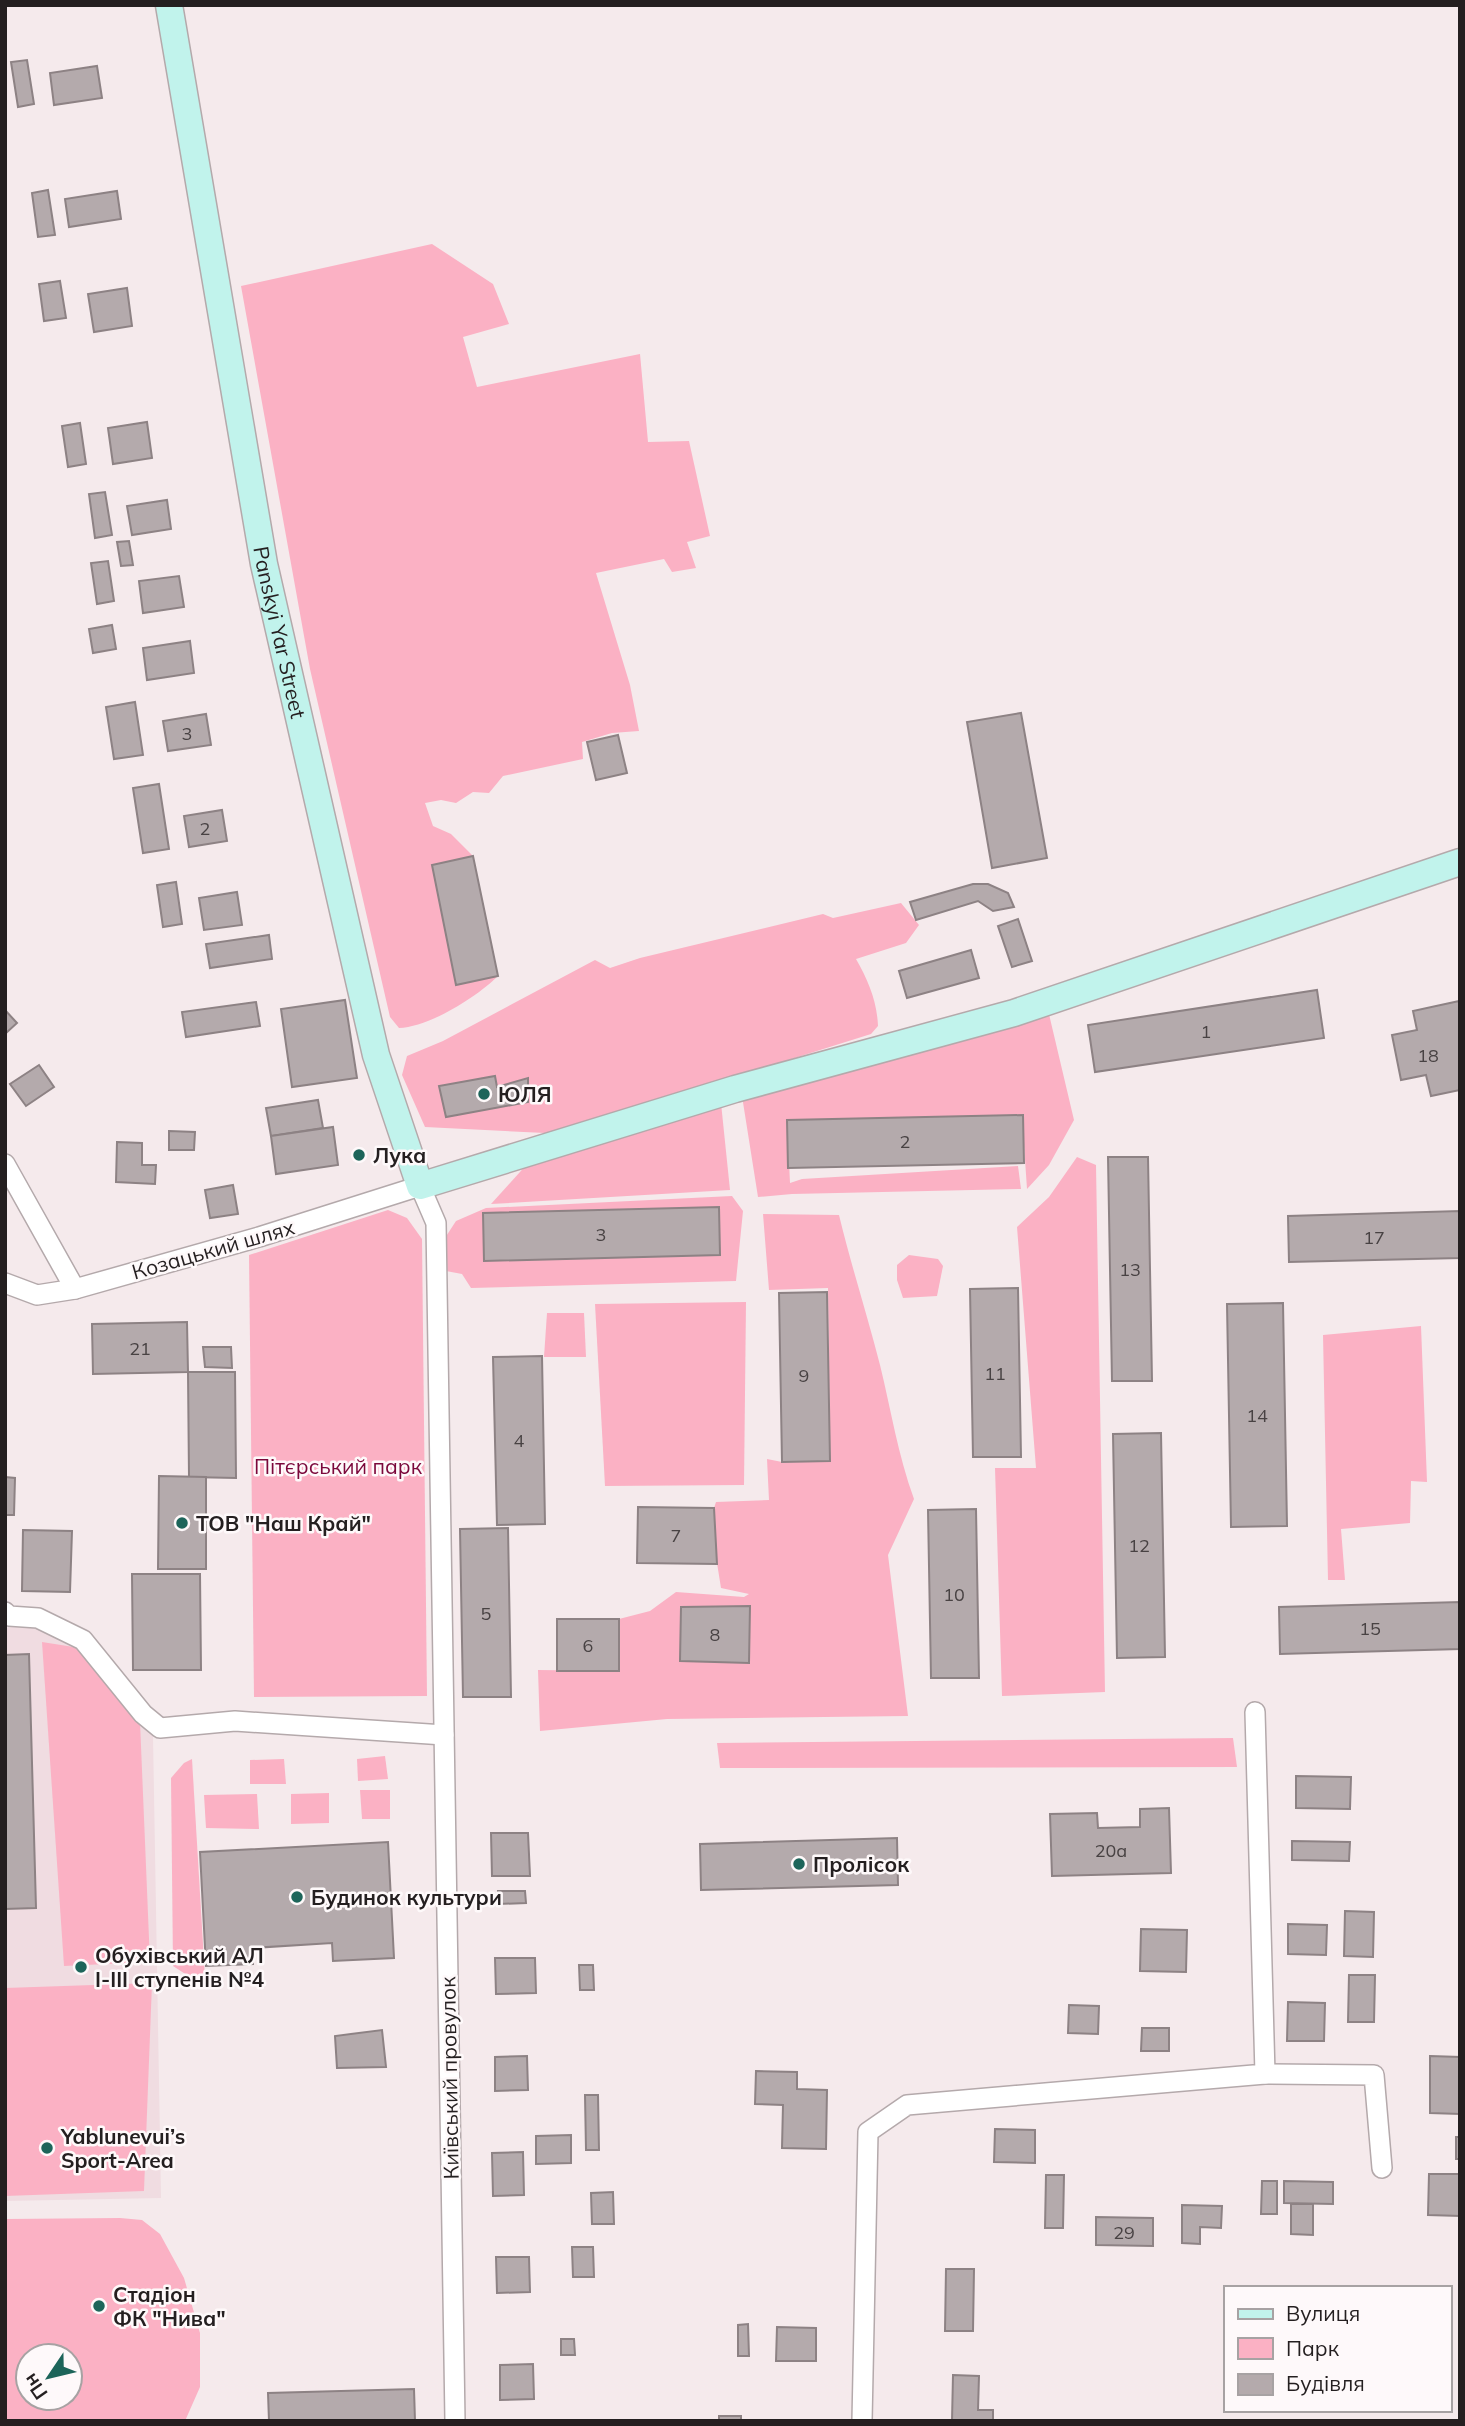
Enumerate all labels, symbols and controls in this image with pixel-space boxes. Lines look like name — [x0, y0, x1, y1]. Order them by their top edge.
street label: Panskyi Yar Street — [248, 544, 312, 721]
house number: 3 — [182, 722, 192, 745]
house number: 2 — [200, 817, 210, 840]
house number: 1 — [1201, 1020, 1211, 1043]
house number: 18 — [1417, 1044, 1439, 1067]
place label: ЮЛЯ — [498, 1081, 552, 1107]
marker: ЮЛЯ — [476, 1086, 492, 1102]
house number: 2 — [900, 1130, 910, 1153]
place label: Лука — [373, 1142, 426, 1168]
marker: Лука — [351, 1147, 367, 1163]
street label: Козацький шлях — [129, 1213, 298, 1285]
house number: 3 — [596, 1223, 606, 1246]
house number: 17 — [1363, 1226, 1385, 1249]
house number: 13 — [1119, 1258, 1141, 1281]
house number: 21 — [129, 1337, 151, 1360]
house number: 11 — [984, 1362, 1006, 1385]
house number: 9 — [799, 1364, 809, 1387]
house number: 14 — [1246, 1404, 1268, 1427]
house number: 4 — [514, 1429, 525, 1452]
park label: Пітєрський парк — [254, 1453, 423, 1479]
place label: ТОВ "Наш Край" — [196, 1510, 371, 1536]
marker: ТОВ "Наш Край" — [174, 1515, 190, 1531]
house number: 7 — [671, 1524, 681, 1547]
house number: 12 — [1128, 1534, 1150, 1557]
house number: 10 — [943, 1583, 965, 1606]
house number: 5 — [481, 1602, 492, 1625]
house number: 15 — [1359, 1617, 1381, 1640]
house number: 8 — [710, 1623, 720, 1646]
house number: 6 — [583, 1634, 593, 1657]
house number: 20а — [1095, 1839, 1127, 1862]
place label: Пролісок — [813, 1851, 910, 1877]
marker: Пролісок — [791, 1856, 807, 1872]
place label: Будинок культури — [311, 1884, 502, 1910]
marker: Будинок культури — [289, 1889, 305, 1905]
place label: Обухівський АЛ І-ІІІ ступенів №4 — [95, 1942, 264, 1992]
marker: Обухівський АЛ І-ІІІ ступенів №4 — [73, 1959, 89, 1975]
street label: Київський провулок — [434, 1976, 464, 2180]
place label: Yablunevui’s Sport-Area — [60, 2123, 185, 2173]
marker: Yablunevui’s Sport-Area — [39, 2140, 55, 2156]
house number: 29 — [1113, 2221, 1135, 2244]
place label: Стадіон ФК "Нива" — [113, 2281, 226, 2331]
legend — [1224, 2286, 1451, 2412]
marker: Стадіон ФК "Нива" — [91, 2298, 107, 2314]
text: Вулиця — [1286, 2300, 1360, 2326]
text: Парк — [1286, 2335, 1340, 2361]
north arrow — [14, 2342, 84, 2412]
text: Пн — [18, 2369, 52, 2404]
text: Будівля — [1286, 2370, 1365, 2396]

